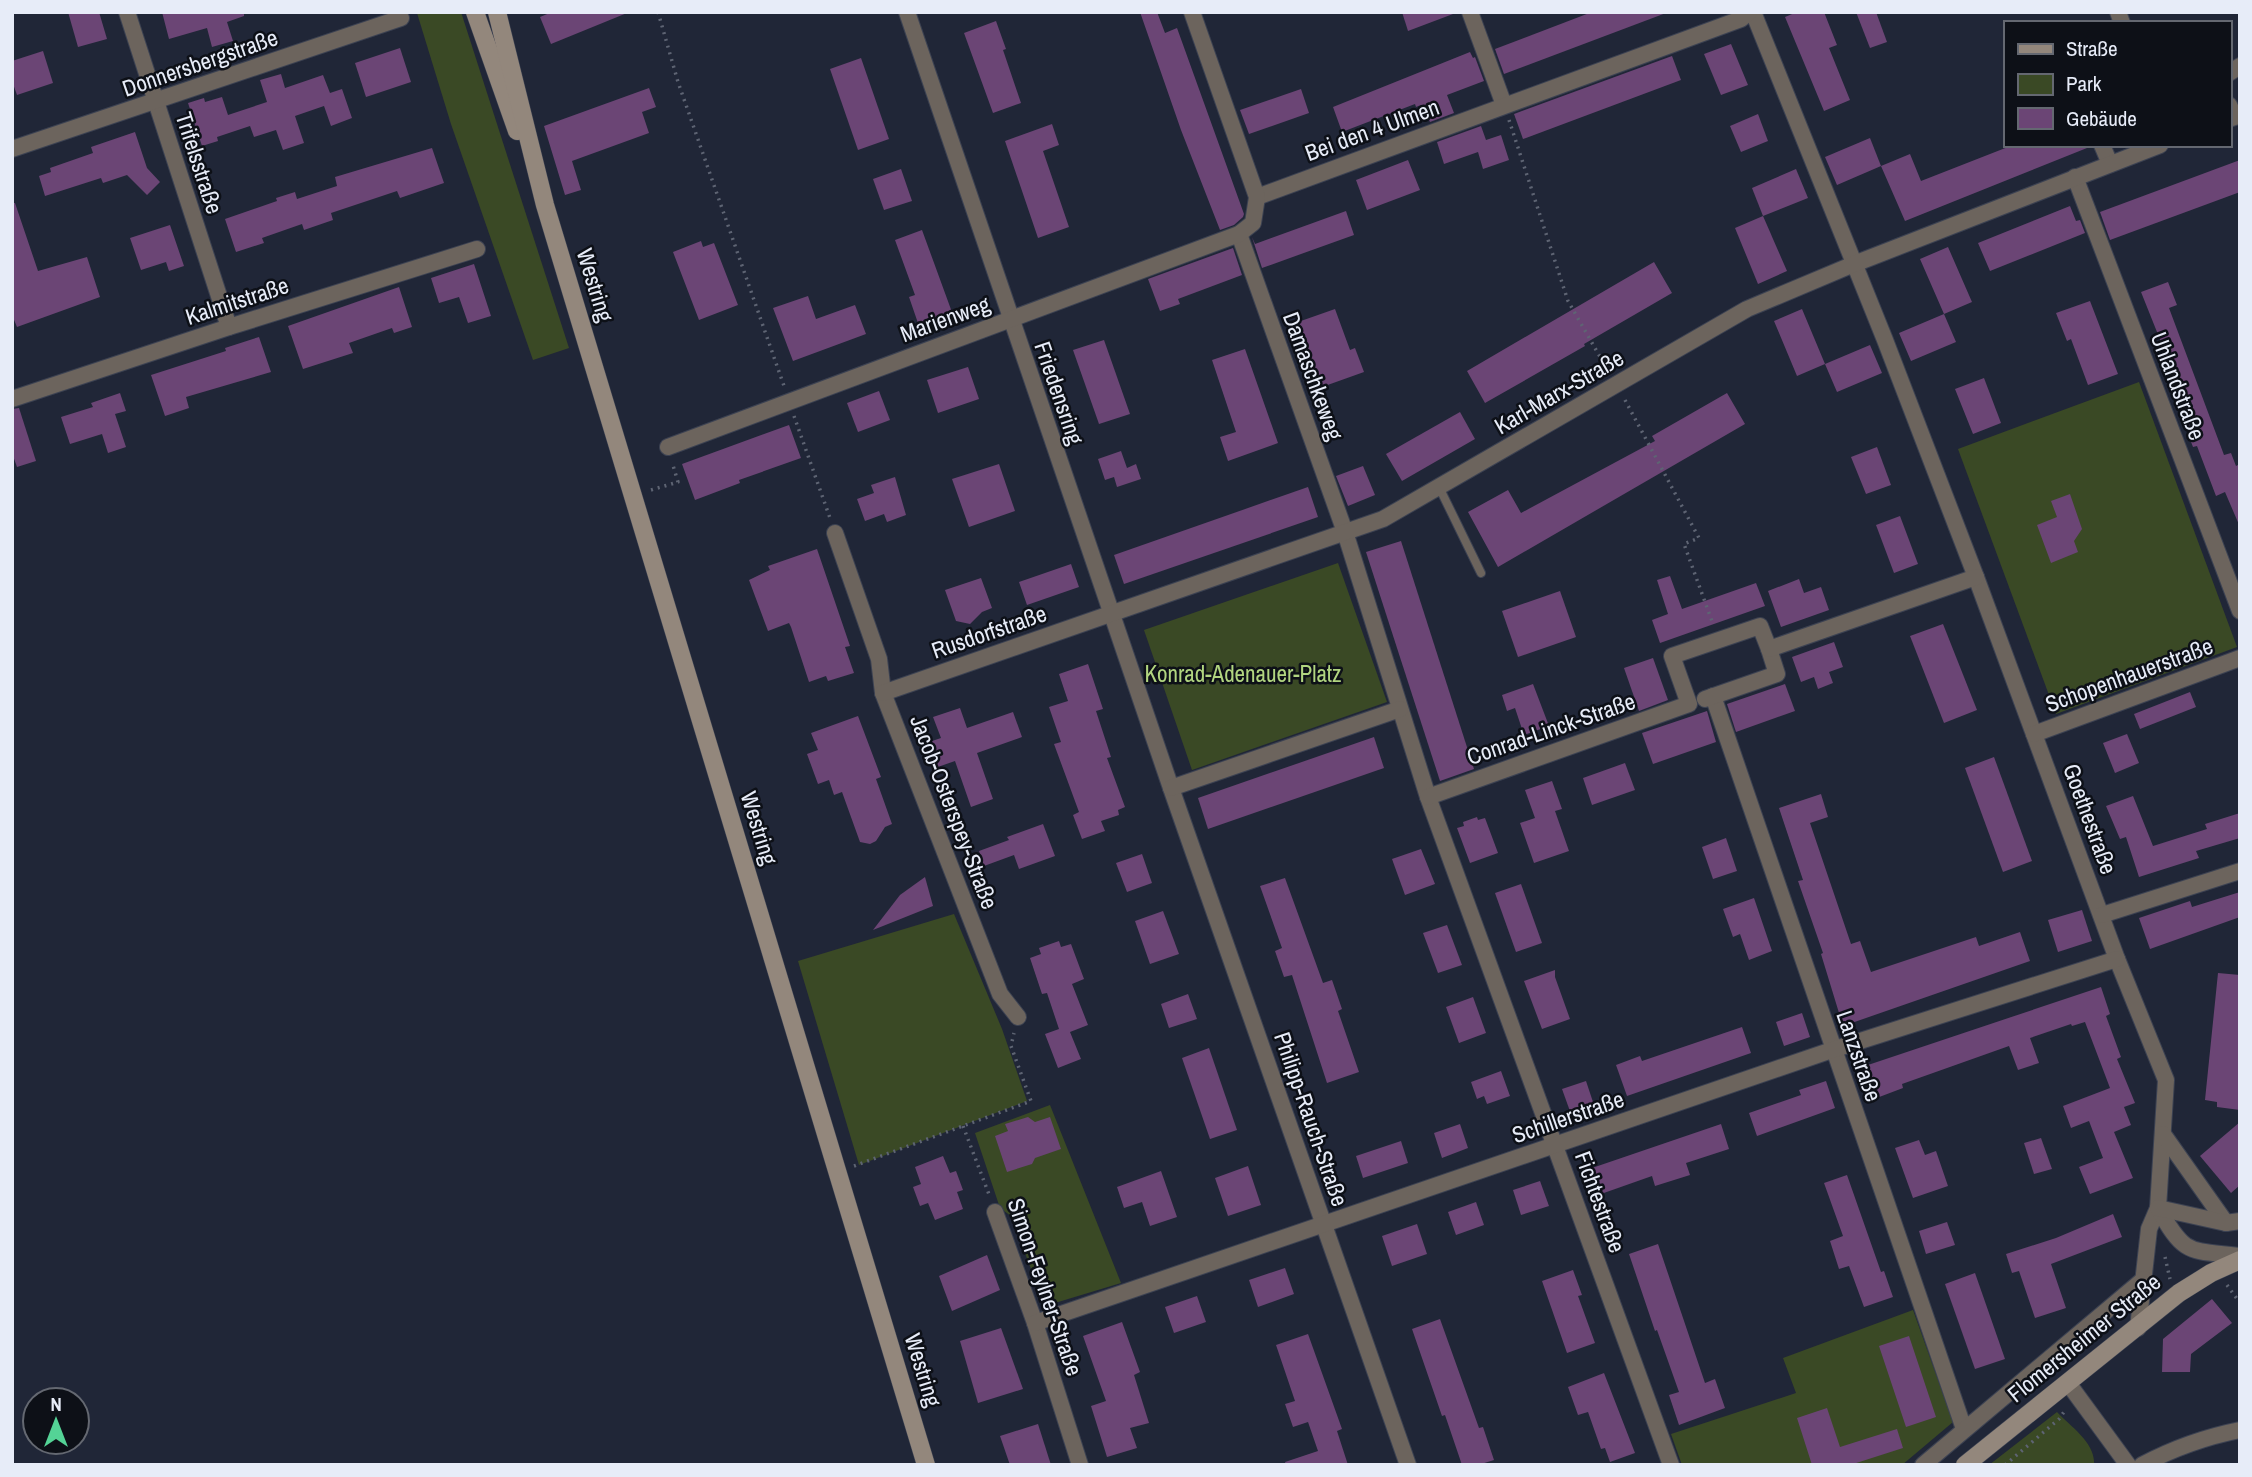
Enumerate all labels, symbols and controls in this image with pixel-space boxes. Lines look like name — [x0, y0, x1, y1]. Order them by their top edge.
street label: Donnersbergstraße — [118, 21, 282, 104]
legend — [2004, 21, 2231, 147]
text: Straße — [2066, 34, 2118, 63]
text: Park — [2066, 69, 2102, 98]
street label: Bei den 4 Ulmen — [1301, 91, 1443, 168]
text: Gebäude — [2066, 104, 2137, 133]
street label: Trifelsstraße — [168, 108, 230, 218]
street label: Westring — [570, 244, 621, 326]
street label: Kalmitstraße — [181, 269, 292, 332]
street label: Marienweg — [896, 288, 994, 349]
street label: Damaschkeweg — [1276, 307, 1351, 445]
street label: Uhlandstraße — [2144, 327, 2213, 444]
street label: Friedensring — [1027, 337, 1092, 449]
street label: Karl-Marx-Straße — [1488, 342, 1629, 441]
street label: Rusdorfstraße — [927, 597, 1050, 666]
street label: Schopenhauerstraße — [2041, 630, 2217, 719]
park label: Konrad-Adenauer-Platz — [1144, 658, 1342, 689]
street label: Conrad-Linck-Straße — [1463, 685, 1639, 772]
street label: Jacob-Osterspey-Straße — [903, 710, 1006, 913]
street label: Goethestraße — [2056, 759, 2125, 878]
street label: Westring — [734, 787, 785, 869]
street label: Lanzstraße — [1829, 1006, 1889, 1105]
street label: Philipp-Rauch-Straße — [1267, 1028, 1356, 1210]
street label: Schillerstraße — [1508, 1083, 1628, 1150]
street label: Fichtestraße — [1568, 1147, 1633, 1257]
street label: Simon-Feylner-Straße — [1001, 1194, 1090, 1380]
street label: Flomersheimer Straße — [2001, 1266, 2167, 1409]
street label: Westring — [898, 1329, 949, 1411]
north arrow — [21, 1386, 91, 1456]
text: N — [50, 1391, 62, 1417]

